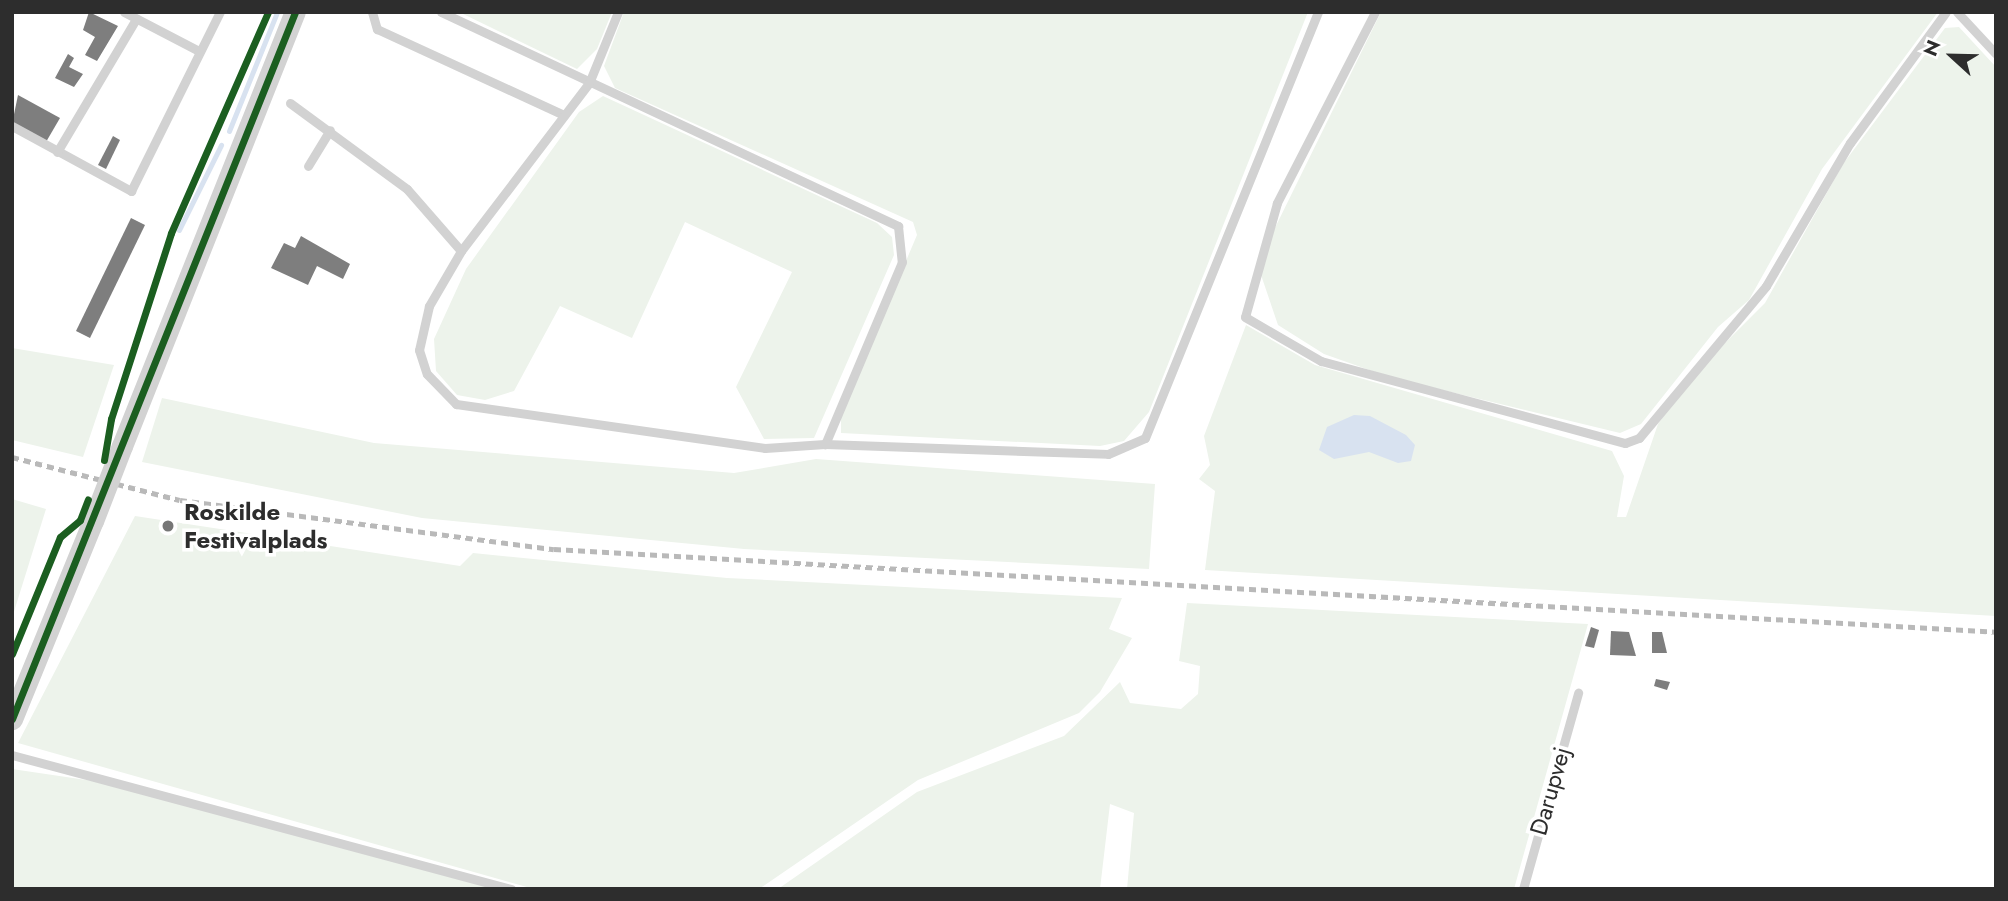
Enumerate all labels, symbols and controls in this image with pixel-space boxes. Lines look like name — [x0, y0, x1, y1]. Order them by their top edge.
north arrow — [1917, 21, 1987, 91]
text: N — [1917, 36, 1947, 60]
place label: Roskilde Festivalplads — [184, 498, 328, 554]
marker: Roskilde Festivalplads — [158, 516, 178, 536]
street label: Darupvej — [1524, 743, 1576, 839]

